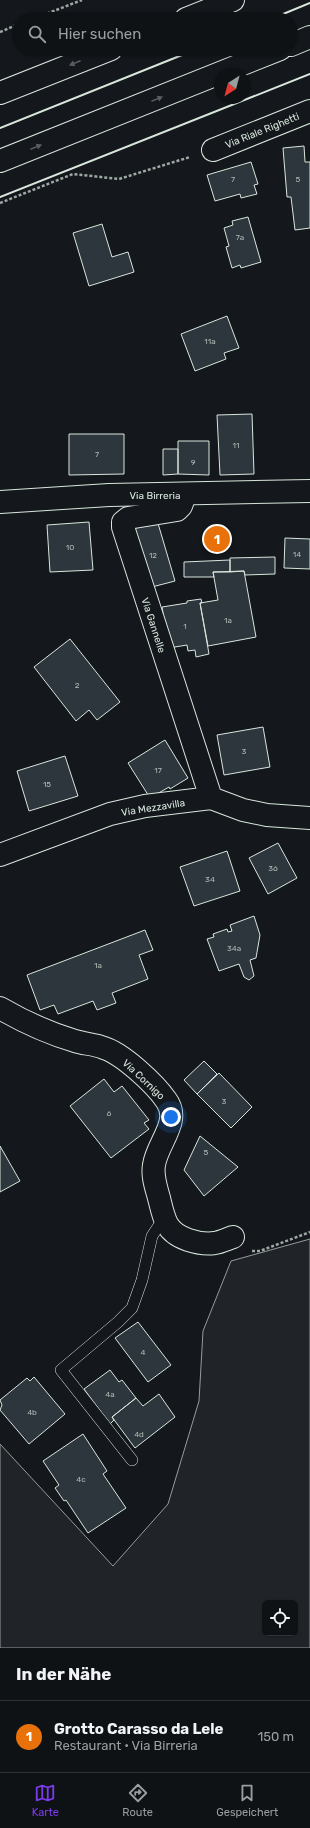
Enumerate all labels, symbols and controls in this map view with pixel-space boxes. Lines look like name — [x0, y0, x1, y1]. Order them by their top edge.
search box — [12, 12, 298, 56]
icon: search — [26, 23, 48, 45]
text: Hier suchen — [58, 25, 141, 43]
one-way arrow — [68, 61, 80, 67]
north arrow — [214, 68, 250, 104]
one-way arrow — [151, 95, 163, 101]
street label: Via Riale Righetti — [224, 111, 301, 151]
one-way arrow — [31, 143, 43, 149]
house number: 7 — [231, 175, 235, 184]
house number: 5 — [296, 175, 301, 184]
house number: 7a — [236, 233, 244, 242]
house number: 11a — [204, 337, 216, 346]
house number: 11 — [233, 441, 239, 450]
house number: 7 — [95, 450, 99, 459]
house number: 9 — [191, 458, 196, 467]
street label: Via Birreria — [130, 490, 180, 502]
pin: 1 — [204, 524, 230, 554]
house number: 10 — [66, 543, 74, 552]
house number: 14 — [293, 550, 301, 559]
house number: 12 — [149, 551, 157, 560]
street label: Via Gannelle — [138, 596, 168, 655]
house number: 1a — [224, 616, 232, 625]
house number: 1 — [183, 622, 187, 631]
house number: 2 — [75, 681, 80, 690]
house number: 3 — [242, 747, 247, 756]
house number: 17 — [154, 766, 162, 775]
house number: 15 — [43, 780, 51, 789]
street label: Via Mezzavilla — [120, 797, 186, 819]
house number: 36 — [268, 864, 278, 873]
house number: 34 — [205, 875, 215, 884]
house number: 34a — [227, 944, 241, 953]
house number: 1a — [94, 961, 102, 970]
street label: Via Cornigo — [120, 1057, 167, 1102]
house number: 3 — [222, 1097, 227, 1106]
your location — [161, 1107, 181, 1127]
house number: 6 — [107, 1109, 112, 1118]
house number: 5 — [204, 1148, 209, 1157]
house number: 4 — [141, 1348, 146, 1357]
house number: 4a — [105, 1390, 115, 1399]
house number: 4b — [27, 1408, 37, 1417]
house number: 4d — [134, 1430, 144, 1439]
house number: 4c — [76, 1475, 86, 1484]
map controls — [262, 1600, 298, 1636]
button: locate — [262, 1600, 298, 1636]
text: In der Nähe — [16, 1664, 111, 1684]
text: Grotto Carasso da Lele — [54, 1720, 223, 1738]
text: 1 — [26, 1729, 32, 1744]
text: 150 m — [258, 1729, 294, 1744]
text: Restaurant · Via Birreria — [54, 1738, 198, 1753]
tab: Karte — [32, 1782, 59, 1819]
tab: Route — [122, 1782, 153, 1819]
tab: Gespeichert — [216, 1782, 278, 1819]

